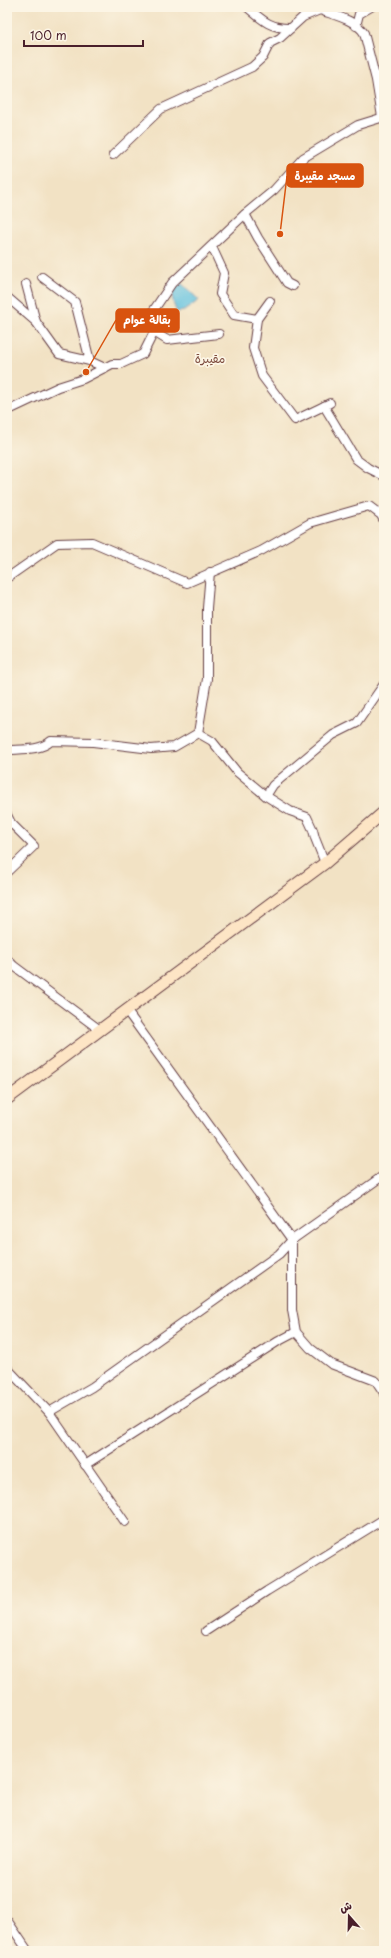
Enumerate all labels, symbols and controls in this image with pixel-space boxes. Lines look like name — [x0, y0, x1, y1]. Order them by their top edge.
scale bar — [24, 22, 143, 48]
text: 100 m — [30, 26, 67, 44]
callout: مسجد مقيبرة — [287, 164, 363, 187]
text: مسجد مقيبرة — [295, 167, 355, 184]
callout: بقالة عوام — [116, 309, 179, 332]
text: بقالة عوام — [123, 311, 171, 329]
district label: مقيبرة — [195, 349, 225, 367]
north arrow — [329, 1896, 369, 1936]
text: ش — [337, 1896, 354, 1916]

